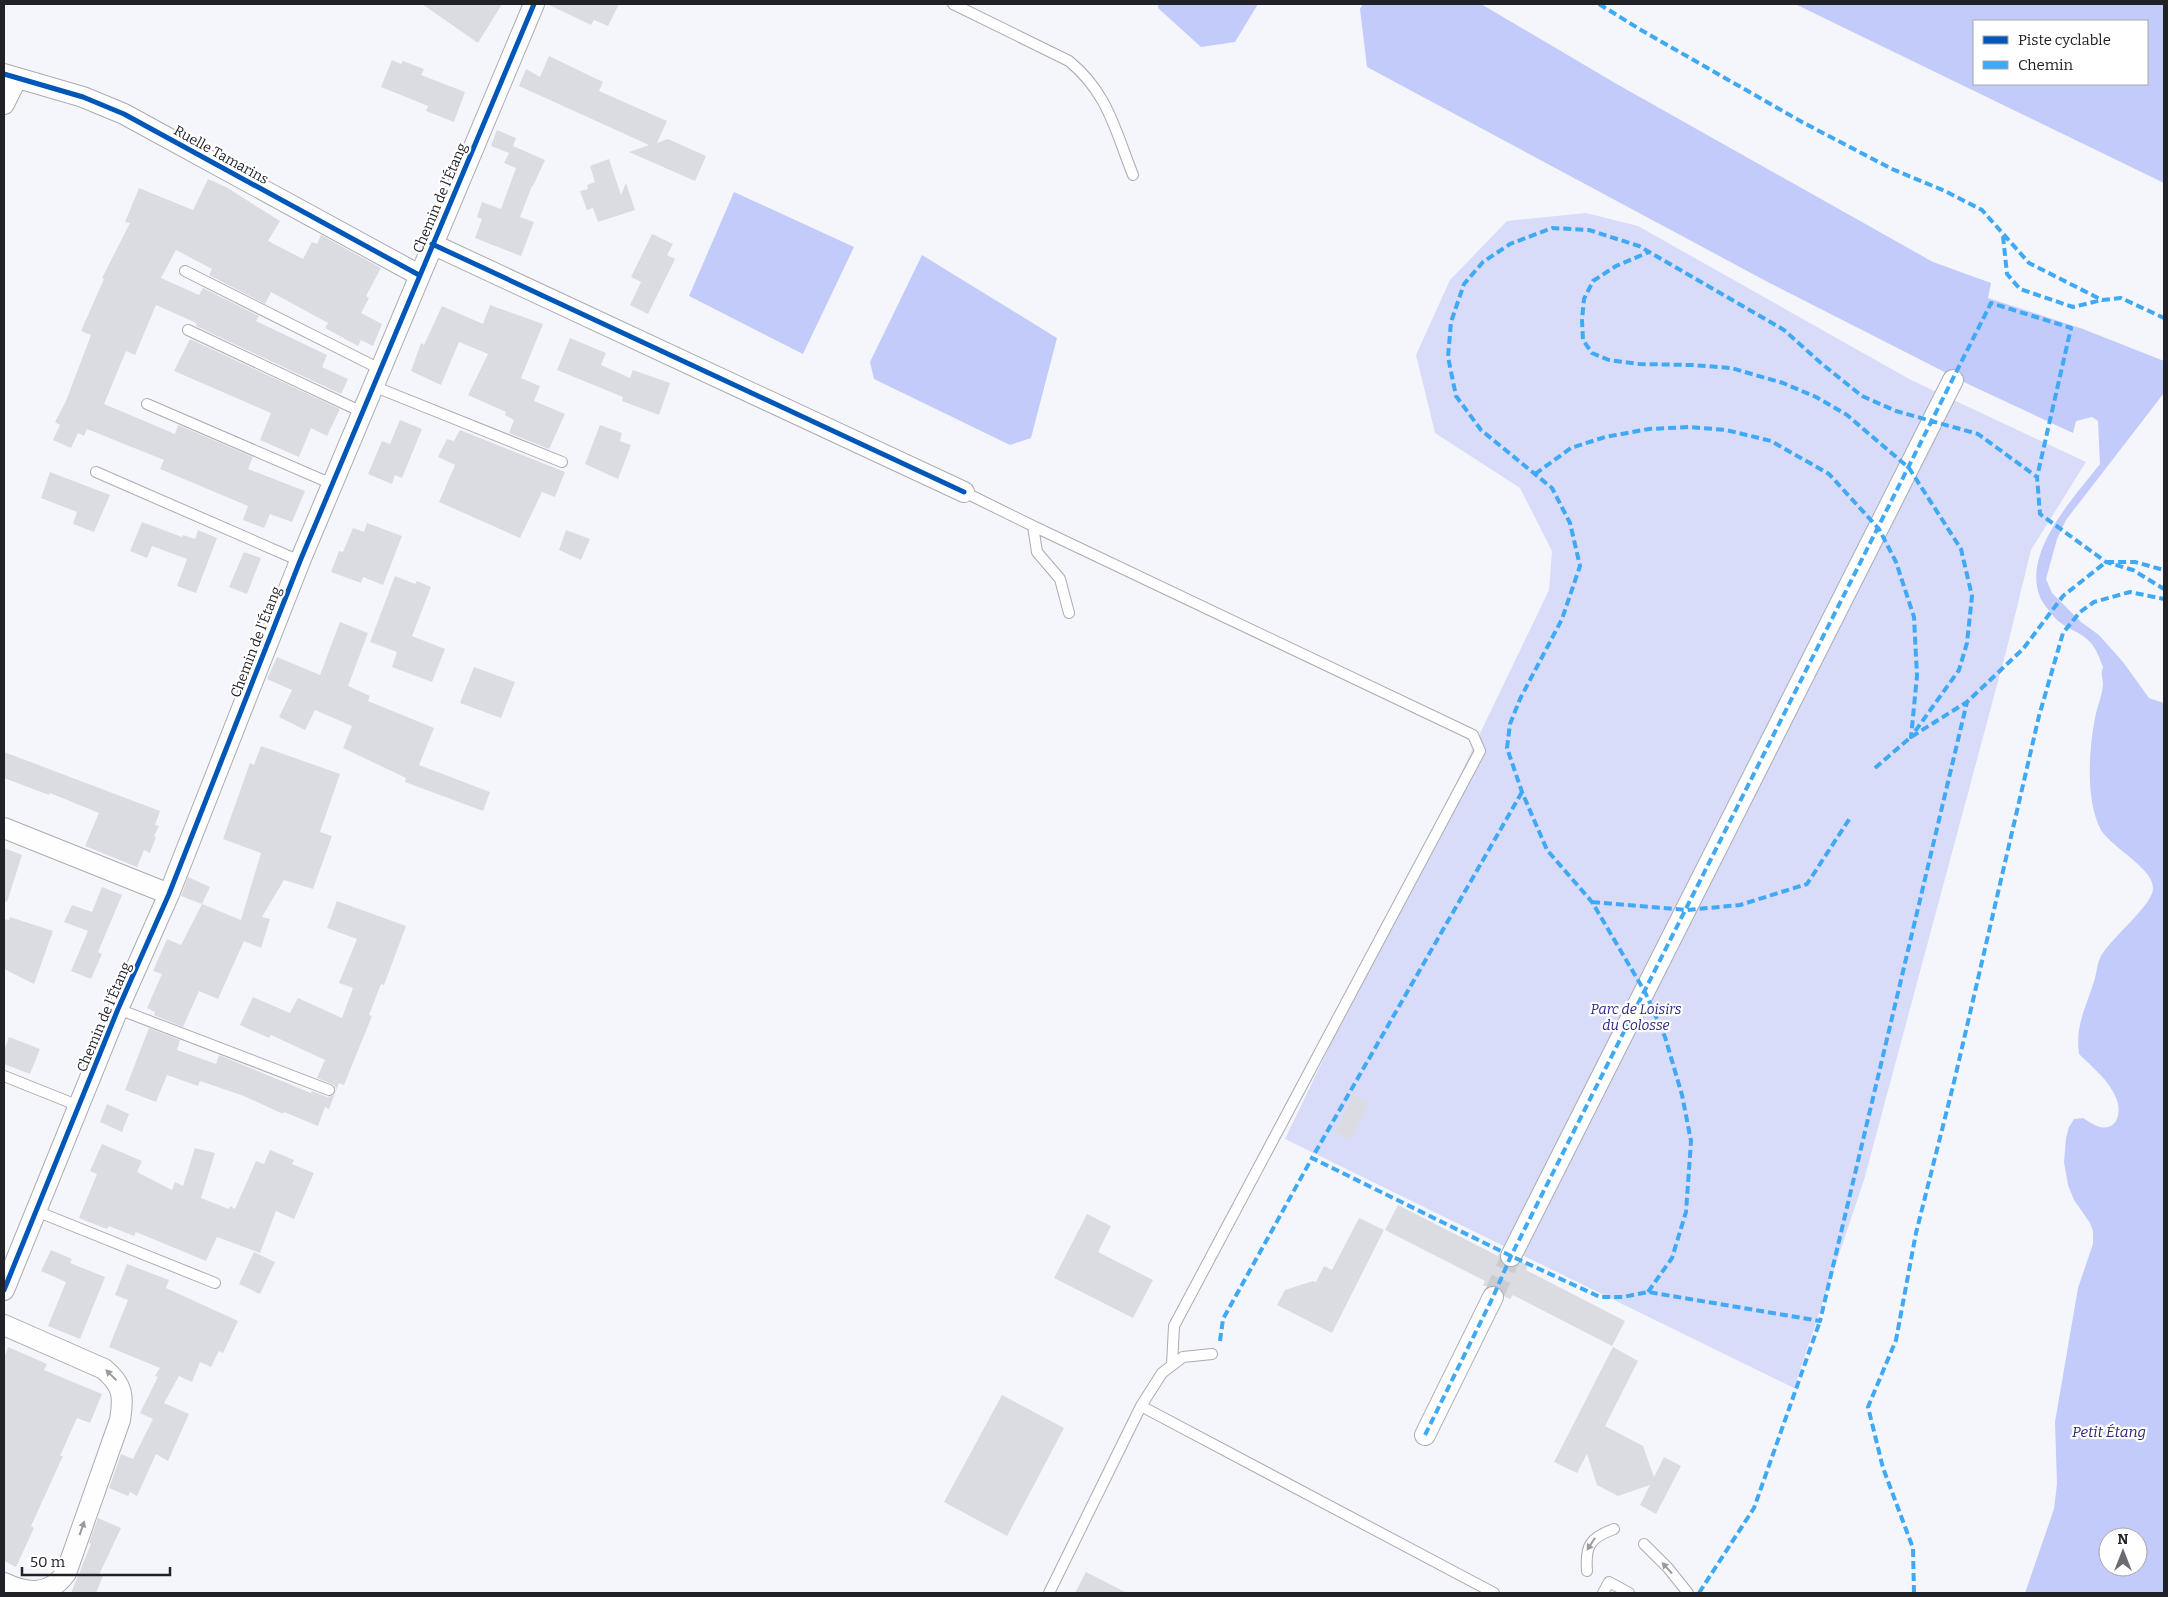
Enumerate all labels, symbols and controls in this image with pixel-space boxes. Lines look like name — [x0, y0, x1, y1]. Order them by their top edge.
legend — [1973, 20, 2148, 85]
text: Piste cyclable — [2018, 31, 2111, 49]
text: Chemin — [2018, 56, 2074, 74]
street label: Ruelle Tamarins — [171, 122, 271, 188]
street label: Chemin de l'Étang — [408, 140, 471, 256]
street label: Chemin de l'Étang — [226, 583, 285, 700]
street label: Chemin de l'Étang — [72, 959, 135, 1075]
park label: Parc de Loisirs du Colosse — [1591, 1001, 1682, 1034]
one-way arrow — [105, 1369, 117, 1381]
water label: Petit Étang — [2072, 1423, 2146, 1441]
one-way arrow — [78, 1520, 86, 1535]
north arrow — [2098, 1527, 2148, 1577]
text: N — [2118, 1531, 2129, 1548]
one-way arrow — [1587, 1537, 1596, 1551]
scale bar — [22, 1544, 170, 1576]
text: 50 m — [30, 1553, 66, 1571]
one-way arrow — [1661, 1562, 1673, 1574]

